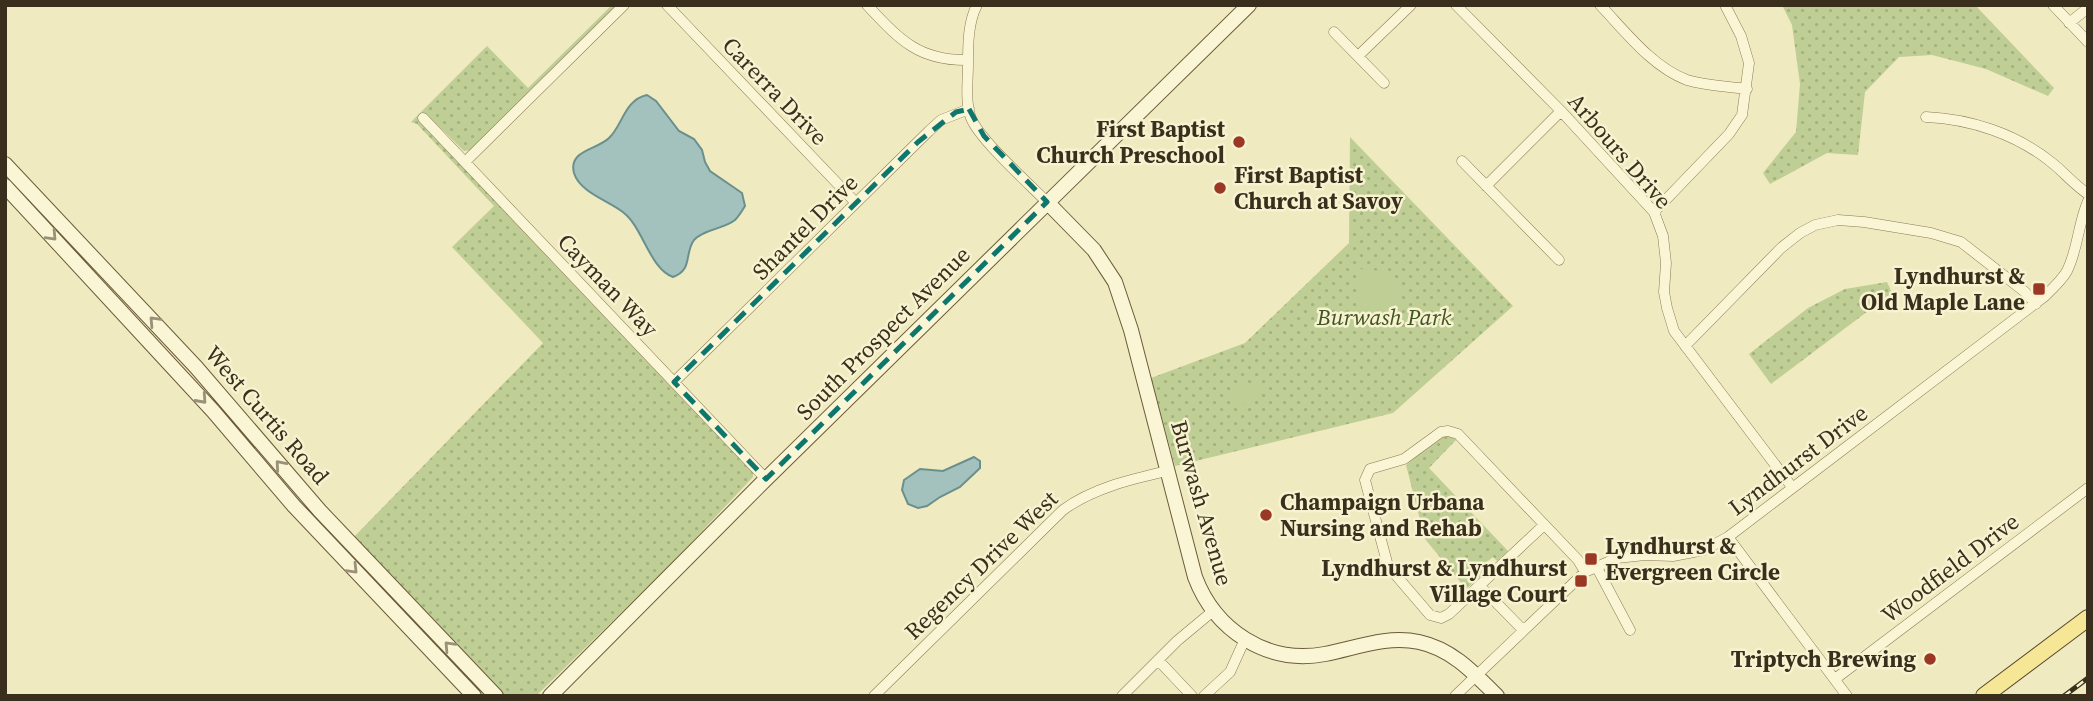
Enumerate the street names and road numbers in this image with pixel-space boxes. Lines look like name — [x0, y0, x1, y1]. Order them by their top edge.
street label: Carerra Drive — [715, 30, 835, 152]
street label: Arbours Drive — [1561, 86, 1679, 216]
street label: Shantel Drive — [745, 167, 865, 287]
street label: Cayman Way — [550, 226, 666, 344]
street label: South Prospect Avenue — [789, 239, 977, 427]
street label: West Curtis Road — [198, 339, 336, 491]
street label: Lyndhurst Drive — [1722, 397, 1874, 523]
street label: Burwash Avenue — [1163, 417, 1241, 589]
street label: Regency Drive West — [897, 483, 1065, 647]
street label: Woodfield Drive — [1874, 506, 2026, 630]

